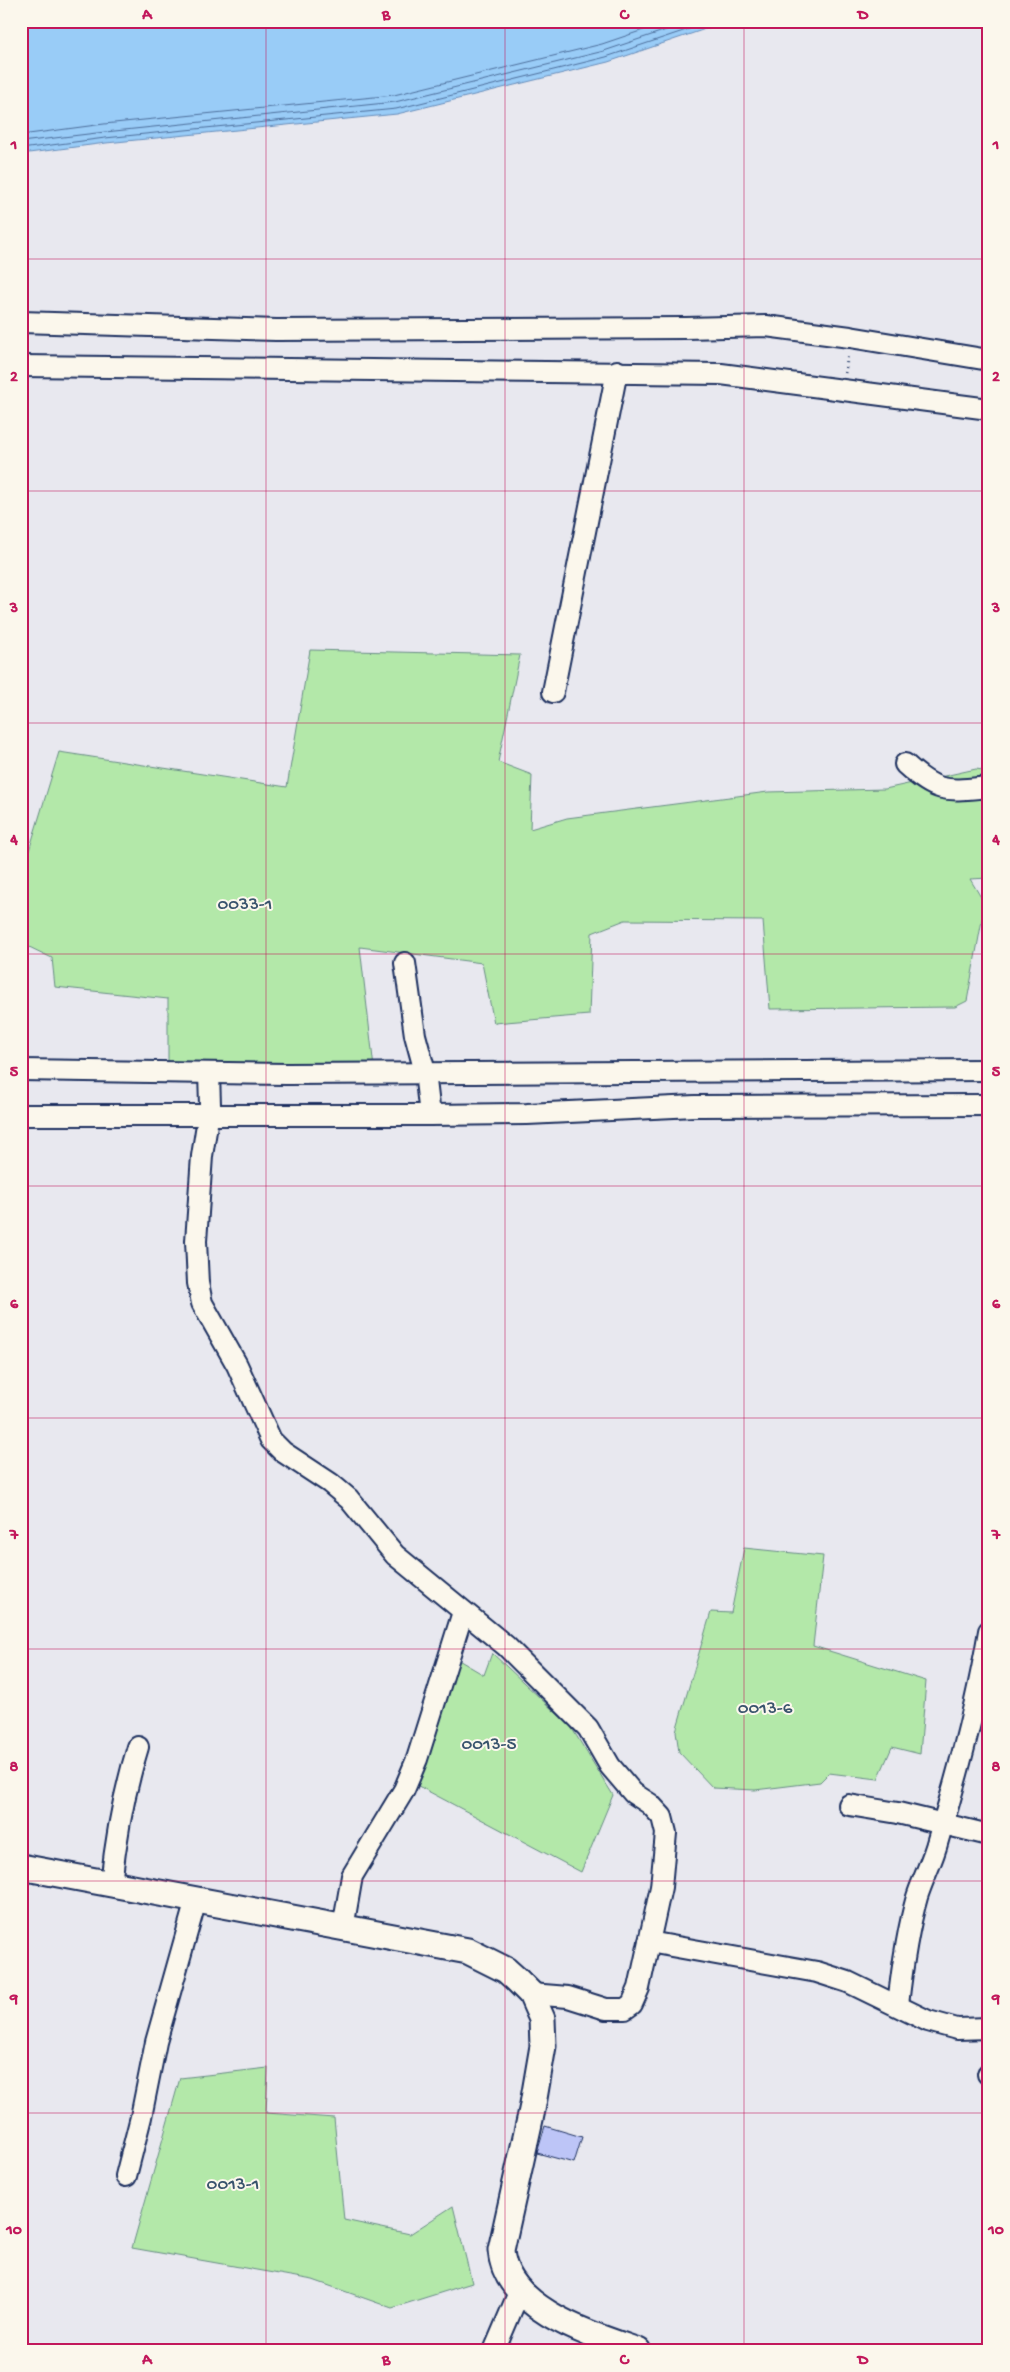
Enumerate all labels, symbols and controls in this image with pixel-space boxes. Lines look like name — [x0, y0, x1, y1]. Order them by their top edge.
text: A — [141, 7, 153, 26]
text: B — [381, 7, 391, 26]
text: C — [619, 7, 630, 26]
text: D — [856, 7, 869, 26]
text: 1 — [10, 137, 17, 156]
text: 1 — [992, 137, 999, 156]
text: 2 — [10, 369, 18, 388]
text: 2 — [992, 369, 1000, 388]
text: 3 — [9, 600, 18, 619]
text: 3 — [991, 600, 1000, 619]
text: 4 — [9, 832, 18, 851]
text: 4 — [991, 832, 1000, 851]
park label: 0033-1 — [218, 894, 272, 917]
text: 5 — [10, 1064, 19, 1083]
text: 5 — [992, 1064, 1001, 1083]
text: 6 — [10, 1296, 19, 1315]
text: 6 — [992, 1296, 1001, 1315]
text: 7 — [9, 1527, 19, 1546]
text: 7 — [991, 1527, 1001, 1546]
park label: 0013-6 — [738, 1698, 793, 1721]
park label: 0013-5 — [461, 1734, 517, 1757]
text: 8 — [10, 1759, 19, 1778]
text: 8 — [992, 1759, 1001, 1778]
text: 9 — [9, 1991, 18, 2010]
text: 9 — [991, 1991, 1000, 2010]
park label: 0013-1 — [207, 2174, 259, 2197]
text: 10 — [5, 2222, 22, 2241]
text: 10 — [987, 2222, 1004, 2241]
text: A — [141, 2352, 153, 2371]
text: B — [381, 2352, 391, 2371]
text: C — [619, 2352, 630, 2371]
text: D — [856, 2352, 869, 2371]

